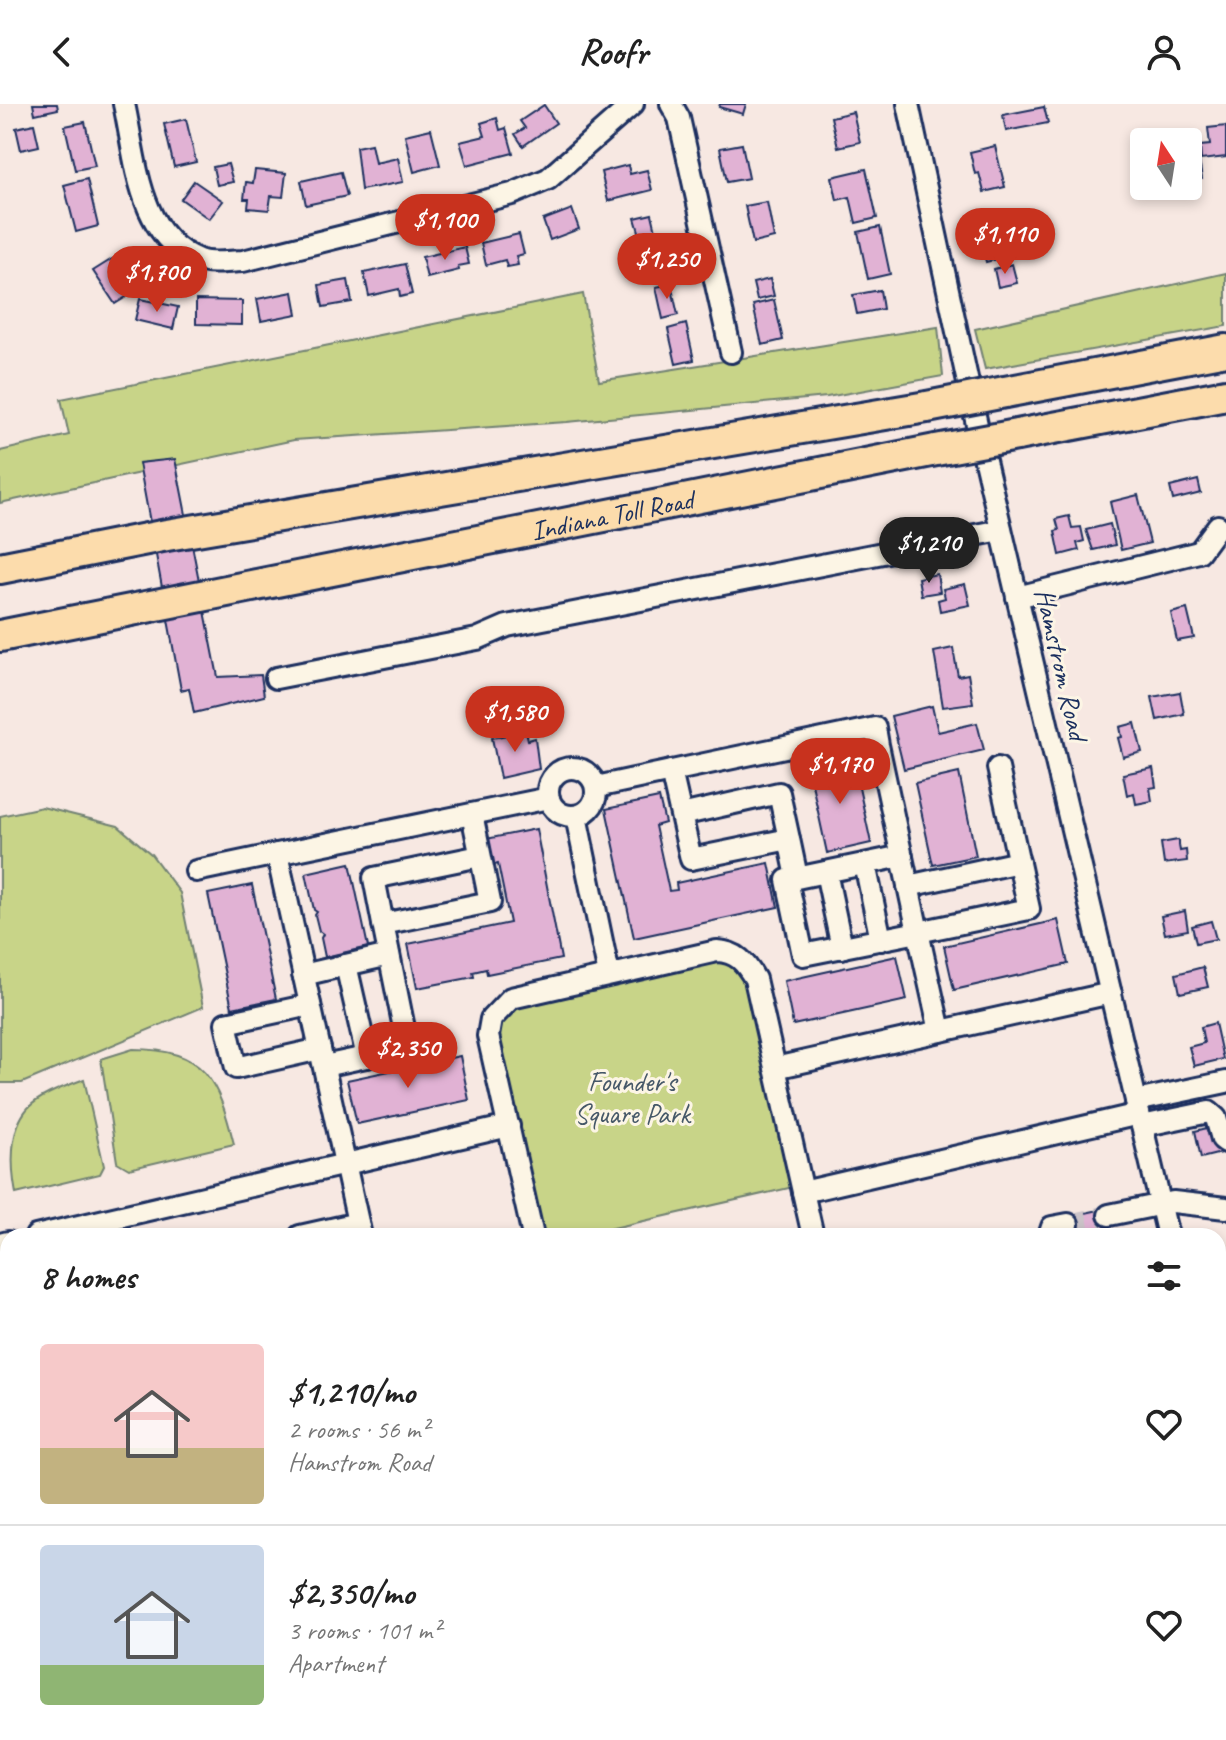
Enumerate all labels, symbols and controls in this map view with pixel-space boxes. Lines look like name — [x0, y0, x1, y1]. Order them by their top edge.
text: Roofr — [578, 29, 648, 75]
icon: back — [40, 30, 84, 74]
icon: person — [1142, 30, 1186, 74]
north arrow — [1130, 128, 1202, 200]
map controls — [1130, 128, 1202, 200]
pin: $1,100 — [380, 194, 510, 262]
text: $1,100 — [413, 203, 477, 236]
pin: $1,110 — [940, 208, 1070, 276]
text: $1,110 — [973, 217, 1037, 250]
pin: $1,250 — [602, 233, 732, 301]
text: $1,250 — [635, 242, 699, 275]
pin: $1,700 — [92, 246, 222, 314]
text: $1,700 — [125, 255, 189, 288]
street label: Indiana Toll Road — [528, 481, 700, 548]
pin: $1,210 — [864, 517, 994, 585]
text: $1,210 — [897, 526, 961, 559]
street label: Hamstrom Road — [1027, 585, 1097, 747]
pin: $1,580 — [450, 686, 580, 754]
text: $1,580 — [483, 695, 547, 728]
pin: $1,170 — [775, 738, 905, 806]
text: $1,170 — [808, 747, 872, 780]
pin: $2,350 — [343, 1022, 473, 1090]
text: $2,350 — [376, 1031, 440, 1064]
park label: Founder's Square Park — [574, 1064, 692, 1131]
icon: filters — [1142, 1254, 1186, 1298]
text: 8 homes — [40, 1255, 136, 1298]
text: $1,210/mo — [288, 1370, 415, 1413]
icon: home — [104, 1376, 200, 1472]
icon: heart — [1142, 1402, 1186, 1446]
text: 2 rooms · 56 m² — [288, 1413, 429, 1446]
text: Hamstrom Road — [288, 1446, 431, 1479]
text: $2,350/mo — [288, 1571, 414, 1614]
icon: home — [104, 1577, 200, 1673]
icon: heart — [1142, 1603, 1186, 1647]
text: 3 rooms · 101 m² — [288, 1614, 440, 1647]
text: Apartment — [288, 1647, 384, 1680]

